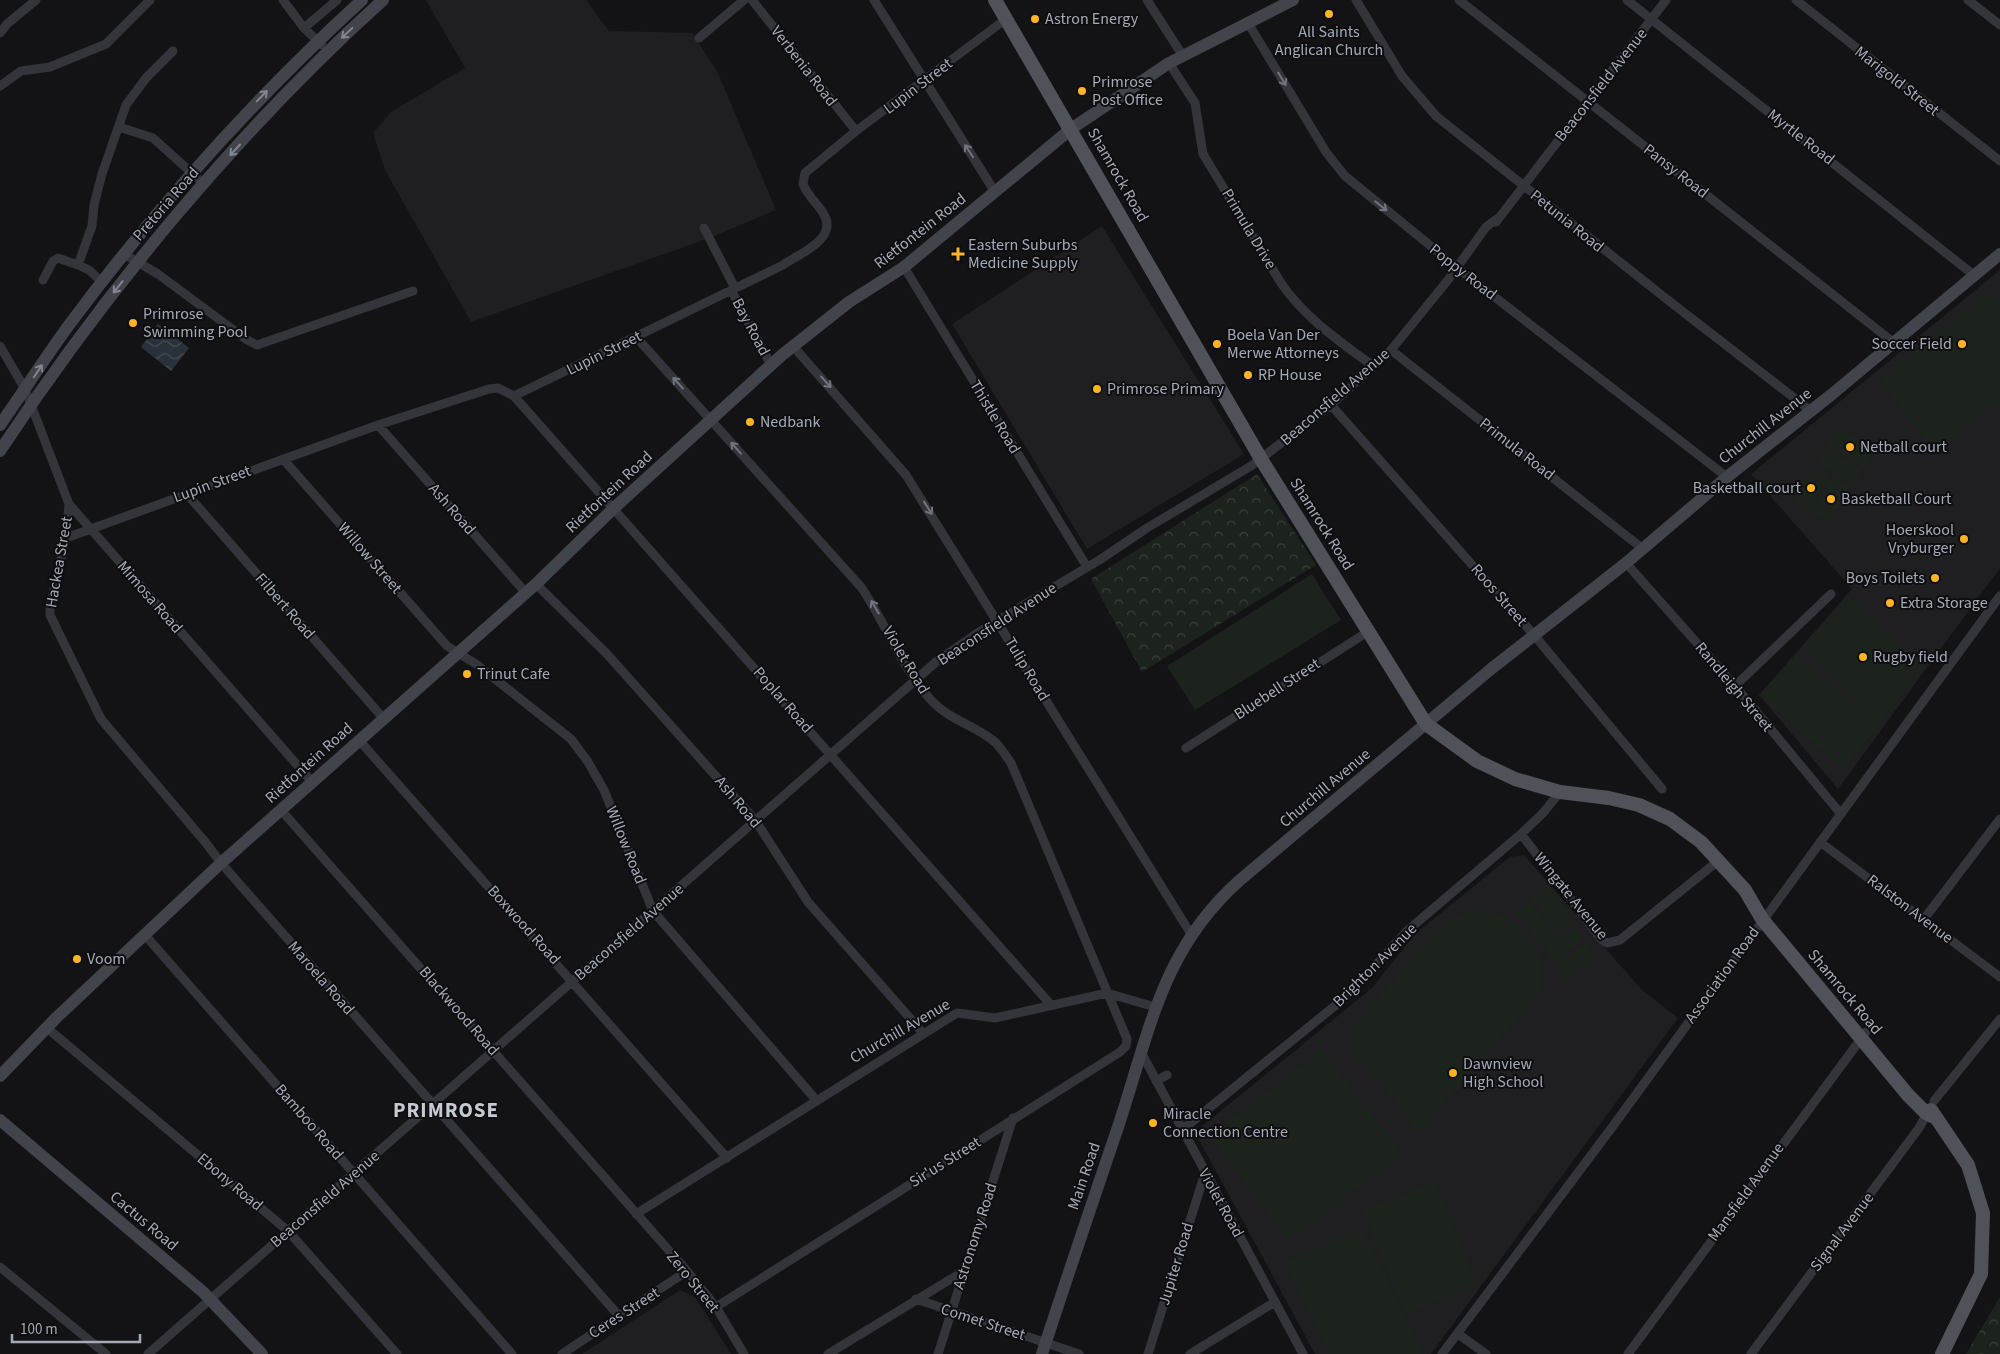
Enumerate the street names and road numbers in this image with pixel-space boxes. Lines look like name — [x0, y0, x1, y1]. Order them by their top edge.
street label: Verbenia Road — [766, 21, 842, 111]
street label: Beaconsfield Avenue — [1550, 24, 1652, 146]
street label: Marigold Street — [1850, 41, 1944, 121]
street label: Lupin Street — [879, 52, 958, 119]
street label: Myrtle Road — [1763, 104, 1839, 170]
street label: Shamrock Road — [1082, 124, 1154, 226]
street label: Pansy Road — [1639, 139, 1713, 203]
street label: Pretoria Road — [128, 162, 204, 246]
street label: Petunia Road — [1526, 184, 1608, 258]
street label: Primula Drive — [1216, 185, 1282, 274]
street label: Rietfontein Road — [869, 188, 971, 274]
street label: Poppy Road — [1425, 239, 1501, 305]
street label: Bay Road — [727, 294, 775, 360]
street label: Lupin Street — [563, 325, 646, 381]
street label: Beaconsfield Avenue — [1276, 343, 1394, 451]
street label: Thistle Road — [964, 376, 1026, 458]
street label: Churchill Avenue — [1714, 383, 1816, 469]
street label: Primula Road — [1475, 413, 1559, 485]
street label: Rietfontein Road — [561, 446, 657, 538]
street label: Lupin Street — [170, 460, 254, 508]
street label: Shamrock Road — [1285, 473, 1359, 575]
street label: Ash Road — [423, 478, 481, 540]
street label: Hackea Street — [40, 514, 78, 609]
street label: Willow Street — [333, 518, 408, 599]
street label: Mimosa Road — [112, 556, 188, 638]
street label: Roos Street — [1466, 559, 1533, 631]
street label: Filbert Road — [250, 568, 320, 644]
street label: Beaconsfield Avenue — [933, 577, 1061, 671]
street label: Violet Road — [877, 622, 935, 698]
street label: Tulip Road — [999, 633, 1055, 705]
street label: Randleigh Street — [1690, 638, 1778, 737]
street label: Bluebell Street — [1230, 653, 1325, 725]
street label: Poplar Road — [748, 662, 818, 738]
street label: Rietfontein Road — [260, 718, 358, 808]
street label: Churchill Avenue — [1275, 743, 1375, 833]
street label: Ash Road — [710, 771, 766, 833]
street label: Willow Road — [600, 803, 652, 887]
street label: Wingate Avenue — [1529, 848, 1613, 944]
street label: Ralston Avenue — [1862, 869, 1958, 949]
street label: Beaconsfield Avenue — [570, 878, 688, 986]
street label: Boxwood Road — [482, 880, 566, 970]
street label: Brighton Avenue — [1328, 918, 1422, 1012]
street label: Association Road — [1679, 922, 1765, 1028]
street label: Maroela Road — [283, 936, 359, 1020]
street label: Shamrock Road — [1803, 945, 1887, 1039]
street label: Blackwood Road — [414, 962, 504, 1060]
street label: Churchill Avenue — [846, 993, 954, 1069]
street label: Bamboo Road — [270, 1079, 348, 1165]
street label: Sir'us Street — [905, 1131, 986, 1193]
street label: Mansfield Avenue — [1703, 1138, 1789, 1246]
street label: Main Road — [1062, 1139, 1106, 1213]
street label: Beaconsfield Avenue — [266, 1145, 384, 1253]
street label: Ebony Road — [192, 1148, 268, 1216]
street label: Violet Road — [1193, 1165, 1249, 1241]
street label: Astronomy Road — [947, 1180, 1003, 1292]
street label: Cactus Road — [105, 1186, 183, 1256]
street label: Signal Avenue — [1805, 1188, 1879, 1276]
street label: Jupiter Road — [1153, 1220, 1199, 1308]
street label: Zero Street — [661, 1246, 725, 1318]
street label: Ceres Street — [584, 1282, 664, 1344]
street label: Comet Street — [938, 1298, 1029, 1346]

